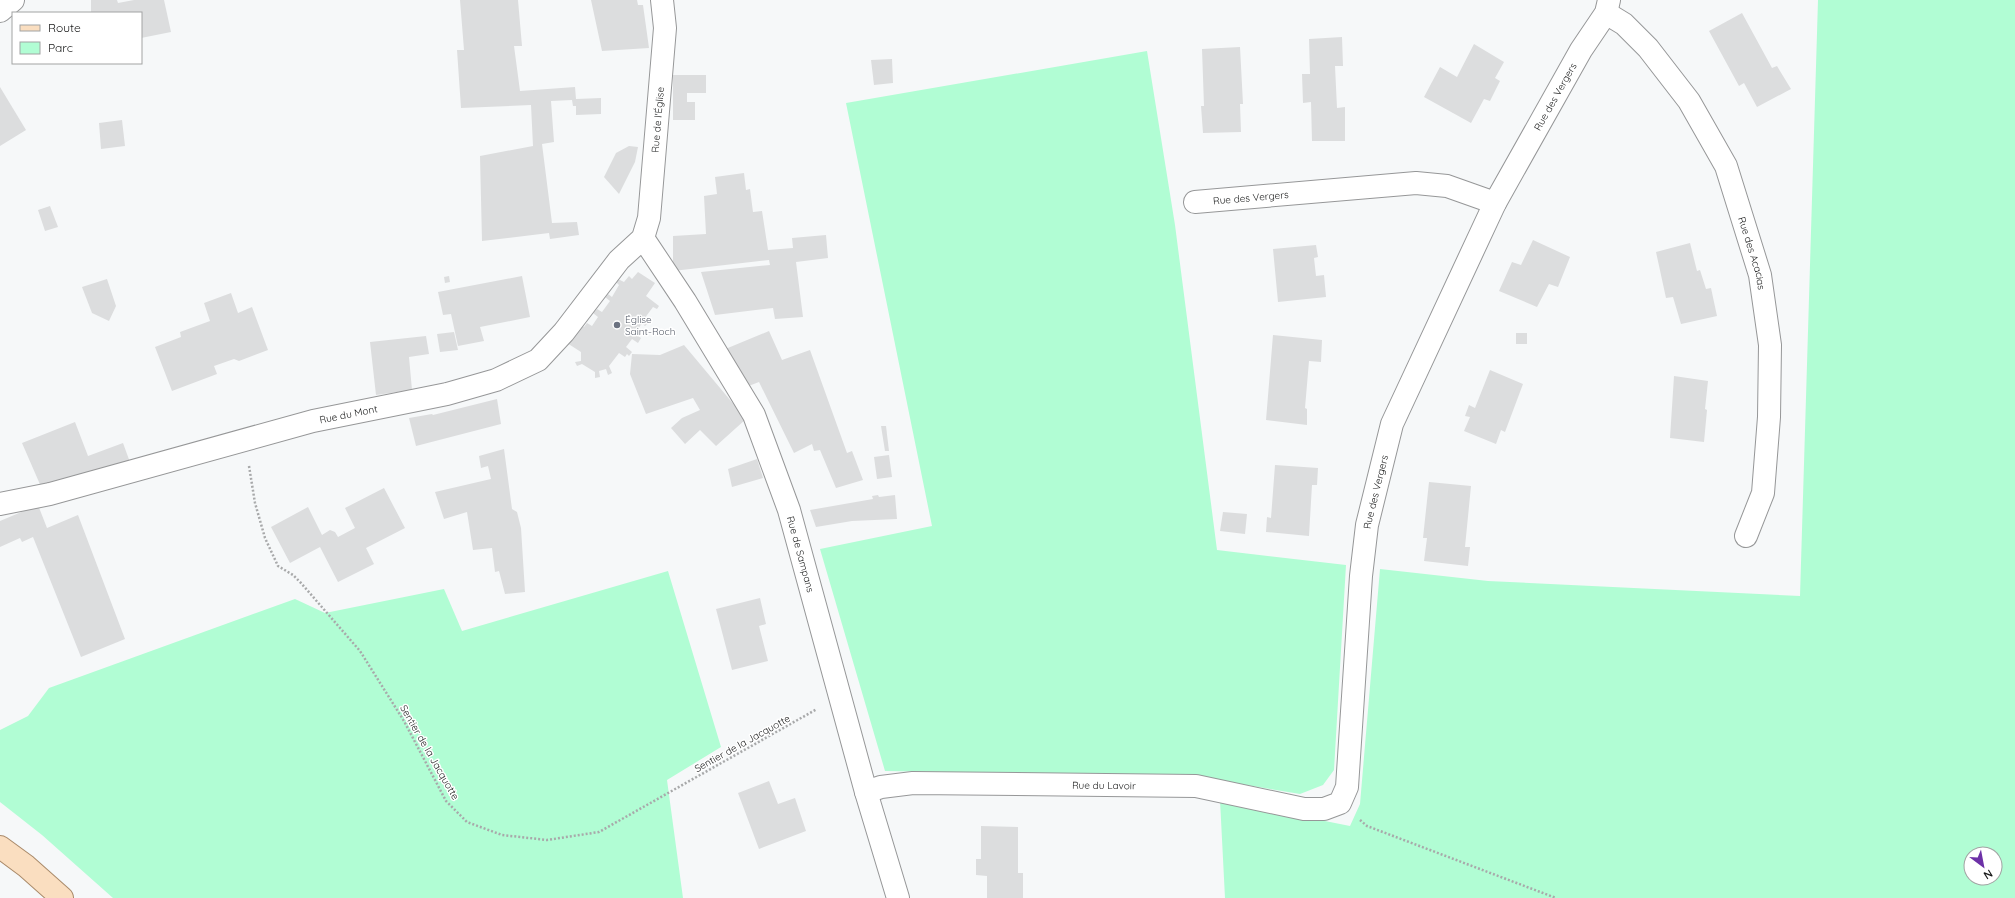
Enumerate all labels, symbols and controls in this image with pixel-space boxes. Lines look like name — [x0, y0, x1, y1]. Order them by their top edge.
legend — [12, 12, 142, 64]
text: Route — [48, 20, 81, 35]
text: Parc — [48, 40, 73, 55]
street label: Rue des Vergers — [1531, 60, 1580, 133]
street label: Rue de l'Église — [649, 86, 667, 153]
street label: Rue des Vergers — [1212, 188, 1290, 207]
street label: Rue des Acacias — [1735, 215, 1768, 291]
place label: Église Saint-Roch — [625, 313, 675, 338]
marker: Église Saint-Roch — [612, 320, 622, 330]
street label: Rue du Mont — [318, 402, 379, 427]
street label: Rue des Vergers — [1361, 453, 1391, 530]
street label: Rue de Sampans — [784, 515, 817, 594]
street label: Sentier de la Jacquotte — [397, 702, 462, 802]
street label: Sentier de la Jacquotte — [692, 712, 793, 775]
street label: Rue du Lavoir — [1072, 779, 1136, 792]
north arrow — [1963, 846, 2003, 886]
text: N — [1981, 866, 1995, 883]

